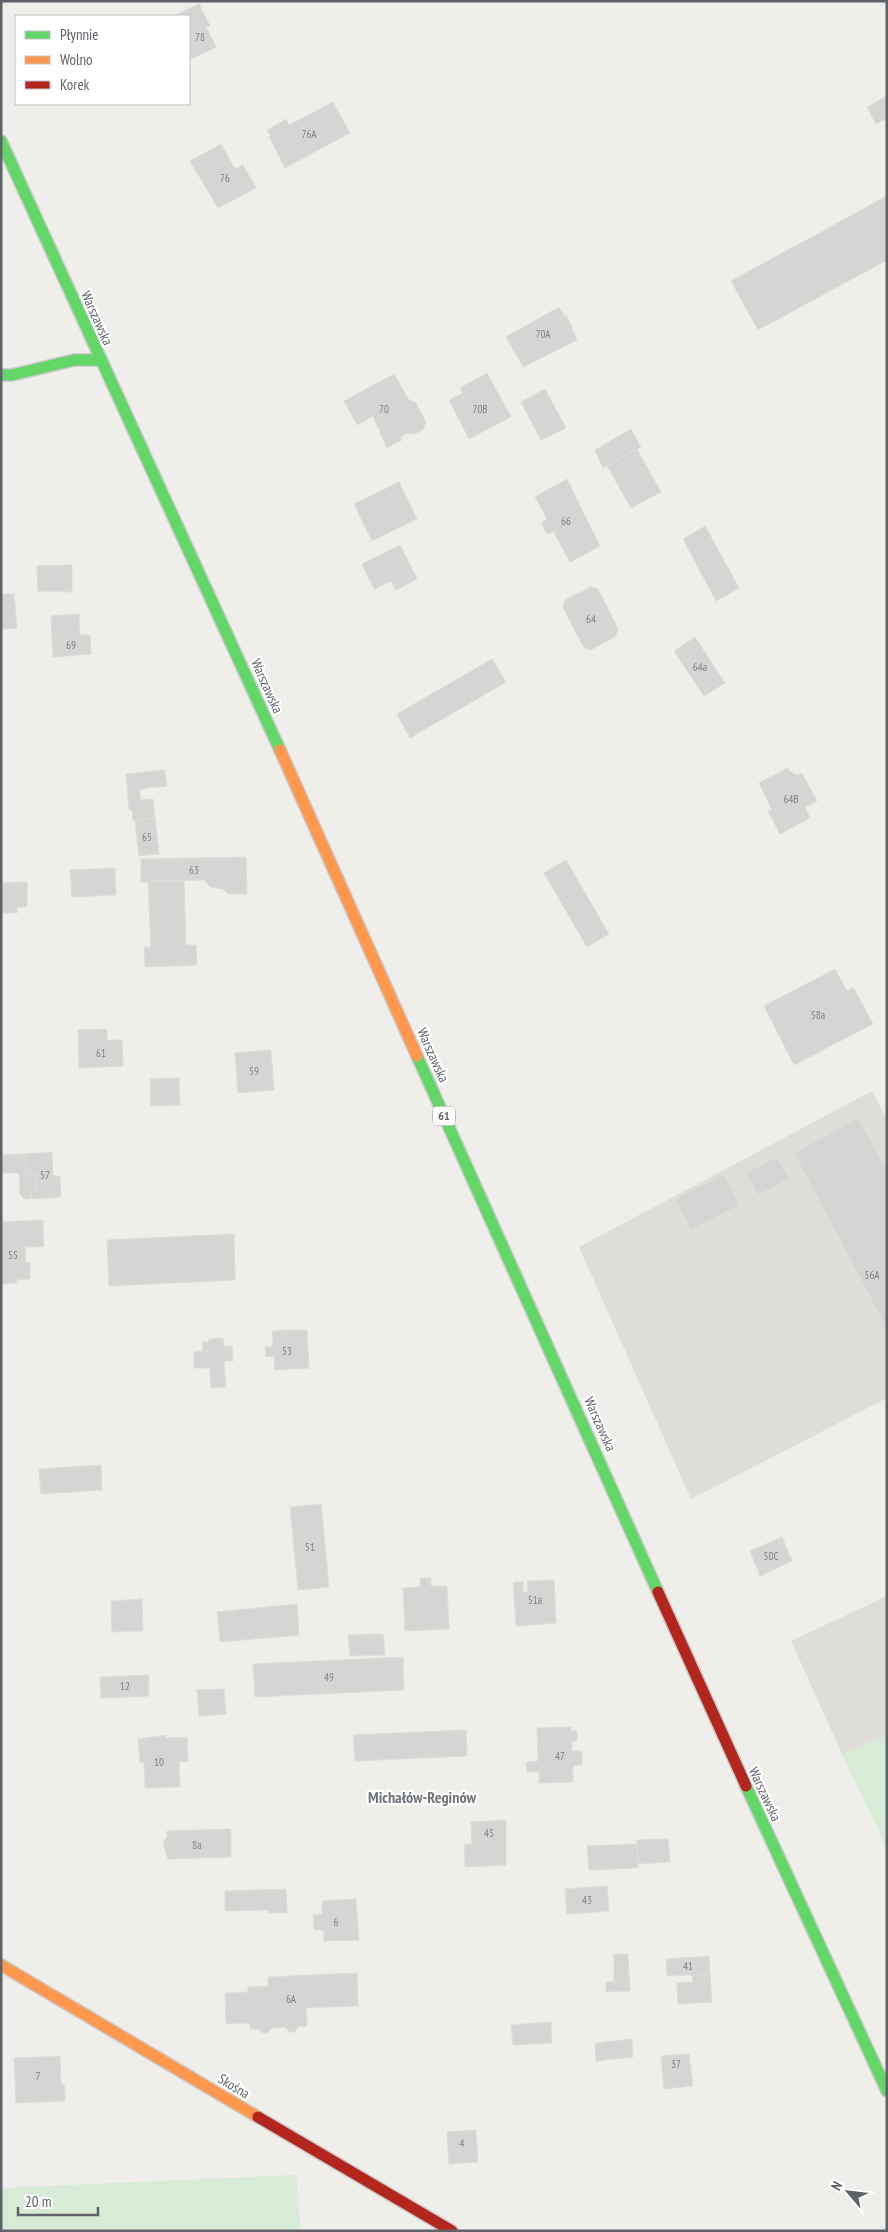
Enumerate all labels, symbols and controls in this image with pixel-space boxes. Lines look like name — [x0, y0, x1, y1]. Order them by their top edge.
legend — [15, 15, 190, 105]
text: Płynnie — [60, 25, 99, 44]
house number: 78 — [195, 30, 205, 44]
text: Wolno — [60, 50, 93, 69]
text: Korek — [60, 75, 90, 94]
house number: 76A — [301, 127, 317, 141]
house number: 76 — [220, 171, 230, 185]
street label: Warszawska — [77, 288, 117, 348]
house number: 70A — [535, 327, 551, 341]
house number: 70 — [379, 402, 389, 416]
house number: 70B — [472, 402, 488, 416]
house number: 66 — [561, 514, 571, 528]
house number: 64 — [586, 612, 596, 626]
house number: 69 — [66, 638, 76, 652]
street label: Warszawska — [247, 656, 287, 716]
house number: 64a — [693, 660, 707, 674]
house number: 64B — [783, 792, 799, 806]
house number: 65 — [142, 830, 152, 844]
house number: 63 — [189, 863, 199, 877]
house number: 58a — [811, 1008, 825, 1022]
street label: Warszawska — [413, 1025, 453, 1085]
house number: 61 — [96, 1046, 106, 1060]
house number: 59 — [249, 1064, 259, 1078]
road number: 61 — [433, 1106, 455, 1126]
house number: 57 — [40, 1168, 50, 1182]
house number: 55 — [8, 1248, 18, 1262]
house number: 56A — [864, 1268, 880, 1282]
house number: 53 — [282, 1344, 292, 1358]
street label: Warszawska — [580, 1394, 620, 1454]
house number: 51 — [305, 1540, 315, 1554]
house number: 50C — [764, 1549, 778, 1563]
house number: 51a — [528, 1593, 542, 1607]
house number: 49 — [324, 1670, 334, 1684]
house number: 12 — [120, 1679, 130, 1693]
house number: 47 — [555, 1749, 565, 1763]
house number: 10 — [154, 1755, 164, 1769]
street label: Warszawska — [745, 1764, 785, 1824]
district label: Michałów-Reginów — [368, 1787, 476, 1807]
house number: 45 — [484, 1826, 494, 1840]
house number: 8a — [192, 1838, 202, 1852]
house number: 43 — [582, 1893, 592, 1907]
house number: 6 — [334, 1915, 339, 1929]
house number: 41 — [683, 1959, 693, 1973]
house number: 6A — [286, 1992, 297, 2006]
house number: 37 — [671, 2057, 681, 2071]
house number: 7 — [36, 2069, 41, 2083]
street label: Skośna — [215, 2070, 253, 2102]
house number: 4 — [460, 2136, 465, 2150]
north arrow — [823, 2167, 873, 2217]
text: N — [827, 2178, 846, 2193]
scale bar — [18, 2184, 98, 2216]
text: 20 m — [25, 2192, 51, 2211]

